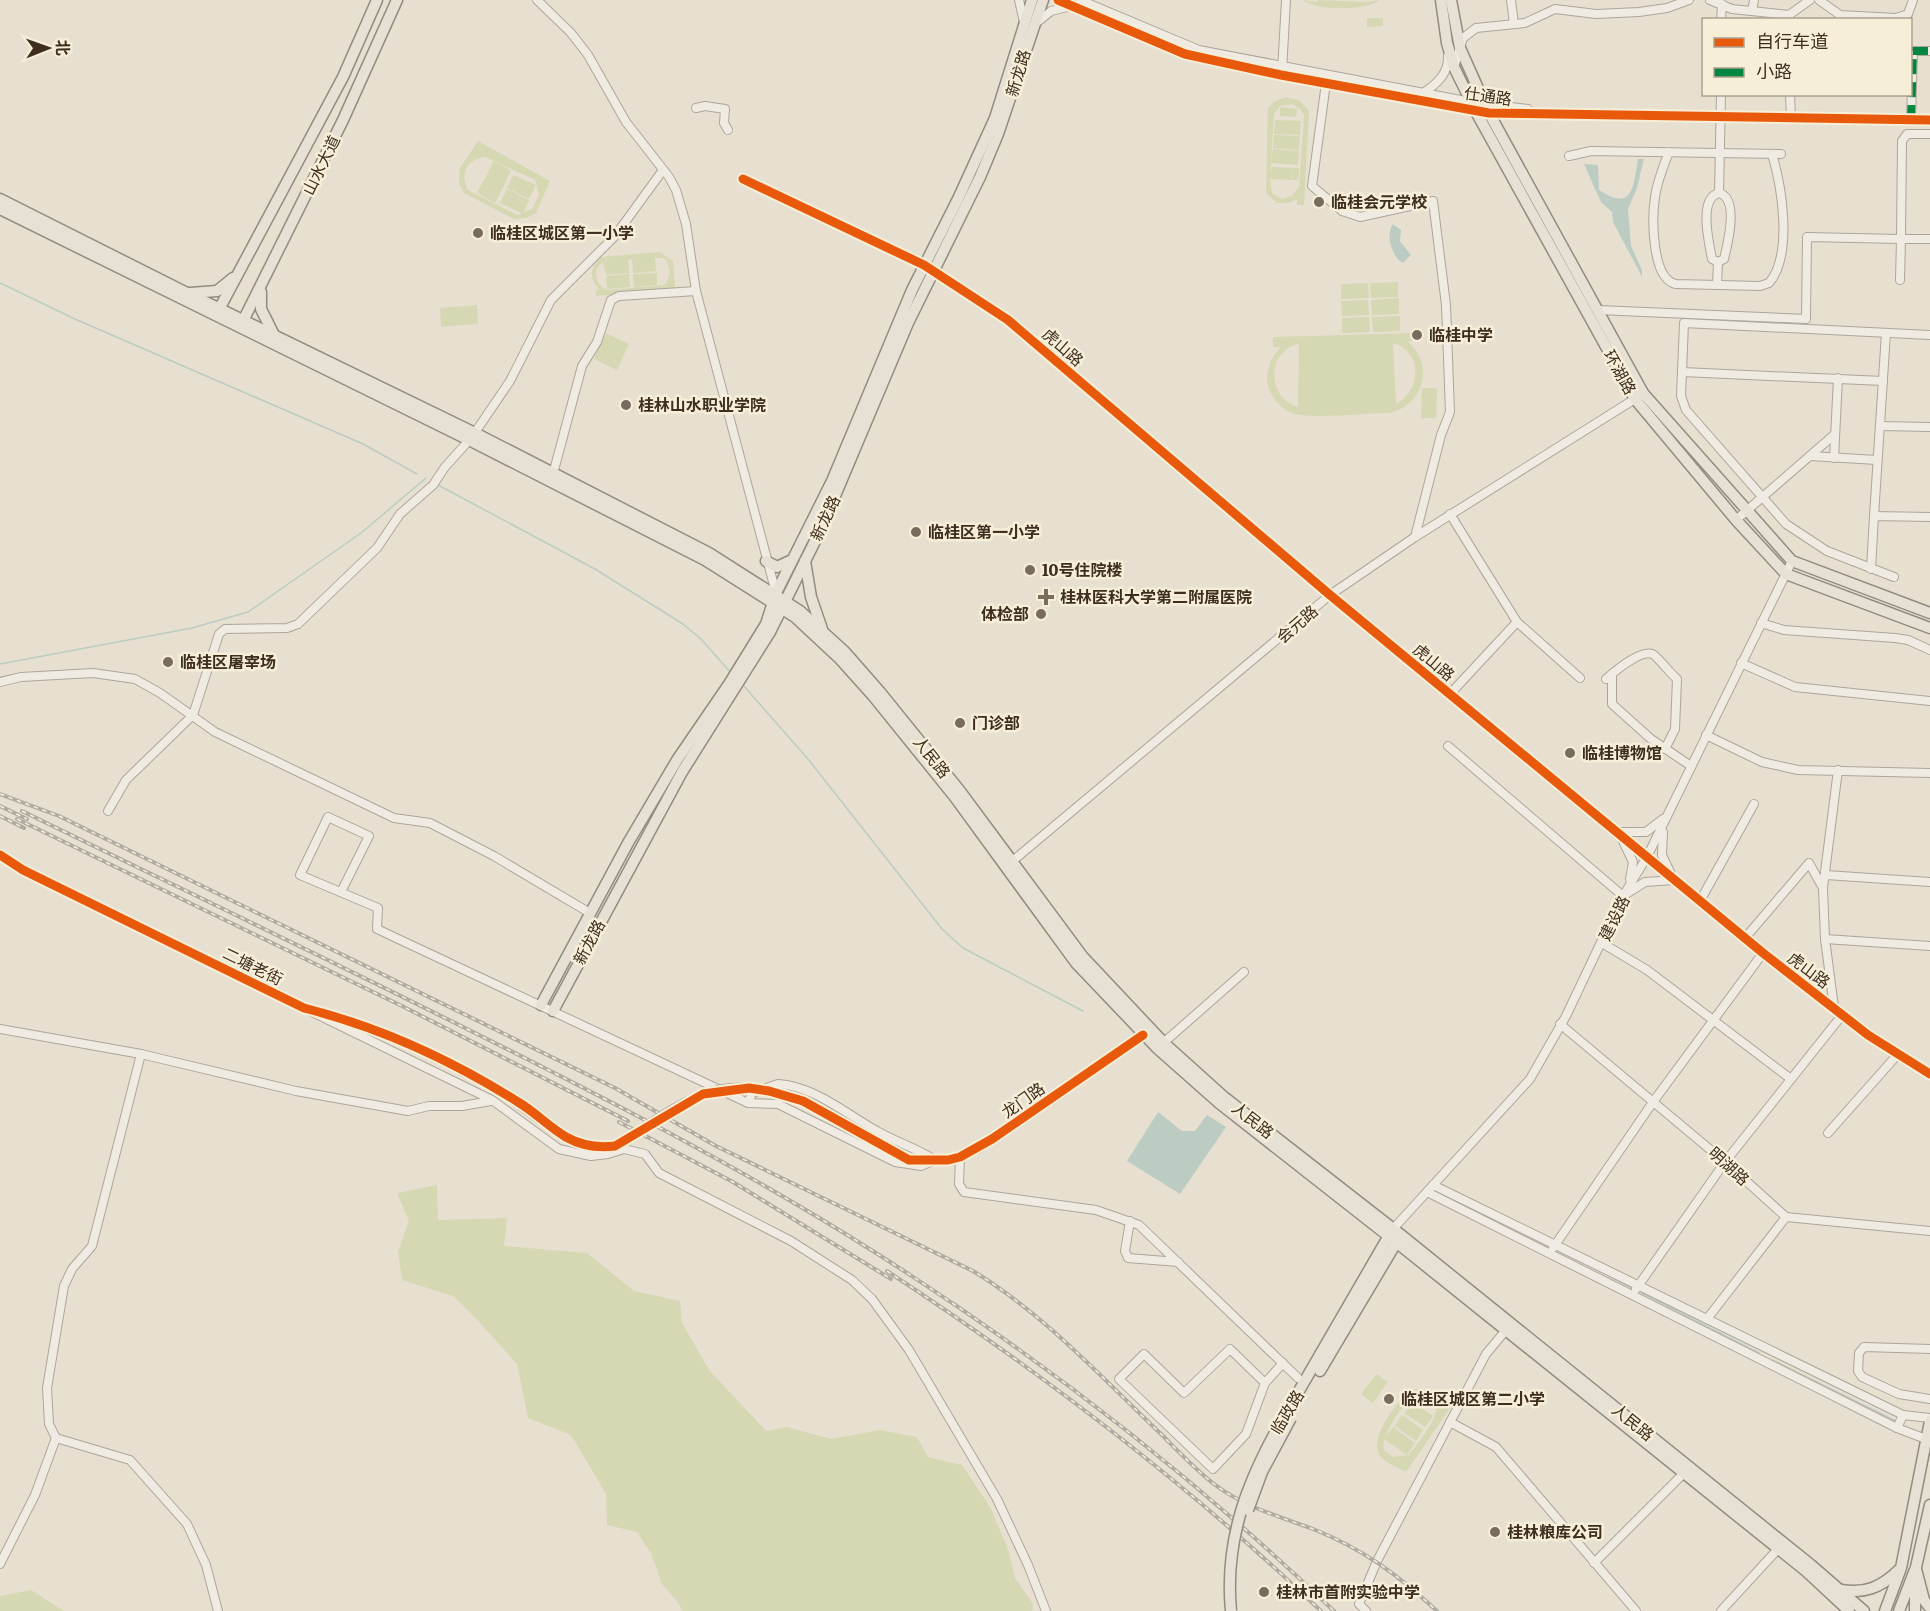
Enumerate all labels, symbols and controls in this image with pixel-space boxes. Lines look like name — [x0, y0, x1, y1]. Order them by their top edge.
north arrow — [18, 18, 78, 78]
legend — [1702, 18, 1912, 96]
text: 自行车道 — [1756, 27, 1828, 54]
text: 北 — [52, 40, 76, 56]
street label: 新龙路 — [999, 46, 1036, 99]
text: 小路 — [1756, 57, 1792, 84]
street label: 仕通路 — [1463, 80, 1514, 110]
street label: 山水大道 — [295, 131, 345, 199]
place label: 临桂会元学校 — [1331, 189, 1428, 213]
marker: 临桂会元学校 — [1312, 195, 1326, 209]
place label: 临桂区城区第一小学 — [490, 220, 634, 244]
marker: 临桂区城区第一小学 — [471, 226, 485, 240]
street label: 虎山路 — [1038, 321, 1090, 371]
place label: 临桂中学 — [1429, 322, 1493, 346]
marker: 临桂中学 — [1410, 328, 1424, 342]
street label: 环湖路 — [1599, 345, 1643, 398]
place label: 桂林山水职业学院 — [638, 392, 766, 416]
marker: 桂林山水职业学院 — [619, 398, 633, 412]
street label: 新龙路 — [803, 491, 845, 544]
place label: 临桂区第一小学 — [928, 519, 1040, 543]
marker: 临桂区第一小学 — [909, 525, 923, 539]
place label: 10号住院楼 — [1042, 557, 1122, 581]
marker: 10号住院楼 — [1023, 563, 1037, 577]
place label: 桂林医科大学第二附属医院 — [1060, 584, 1252, 608]
marker: 桂林医科大学第二附属医院 — [1037, 588, 1055, 606]
street label: 会元路 — [1270, 598, 1322, 648]
place label: 体检部 — [981, 601, 1029, 625]
marker: 体检部 — [1034, 607, 1048, 621]
street label: 虎山路 — [1409, 637, 1461, 686]
place label: 临桂区屠宰场 — [180, 649, 276, 673]
marker: 临桂区屠宰场 — [161, 655, 175, 669]
place label: 门诊部 — [972, 710, 1020, 734]
marker: 门诊部 — [953, 716, 967, 730]
street label: 人民路 — [909, 730, 957, 783]
place label: 临桂博物馆 — [1582, 740, 1662, 764]
marker: 临桂博物馆 — [1563, 746, 1577, 760]
street label: 建设路 — [1592, 891, 1634, 944]
street label: 新龙路 — [566, 915, 610, 968]
street label: 二塘老街 — [219, 940, 287, 990]
street label: 虎山路 — [1783, 945, 1836, 993]
street label: 龙门路 — [996, 1076, 1049, 1123]
street label: 人民路 — [1227, 1095, 1280, 1143]
street label: 明湖路 — [1704, 1140, 1756, 1190]
street label: 临政路 — [1263, 1385, 1309, 1438]
place label: 临桂区城区第二小学 — [1401, 1386, 1545, 1410]
marker: 临桂区城区第二小学 — [1382, 1392, 1396, 1406]
street label: 人民路 — [1607, 1397, 1660, 1446]
place label: 桂林粮库公司 — [1507, 1519, 1603, 1543]
marker: 桂林粮库公司 — [1488, 1525, 1502, 1539]
place label: 桂林市首附实验中学 — [1276, 1579, 1420, 1603]
marker: 桂林市首附实验中学 — [1257, 1585, 1271, 1599]

